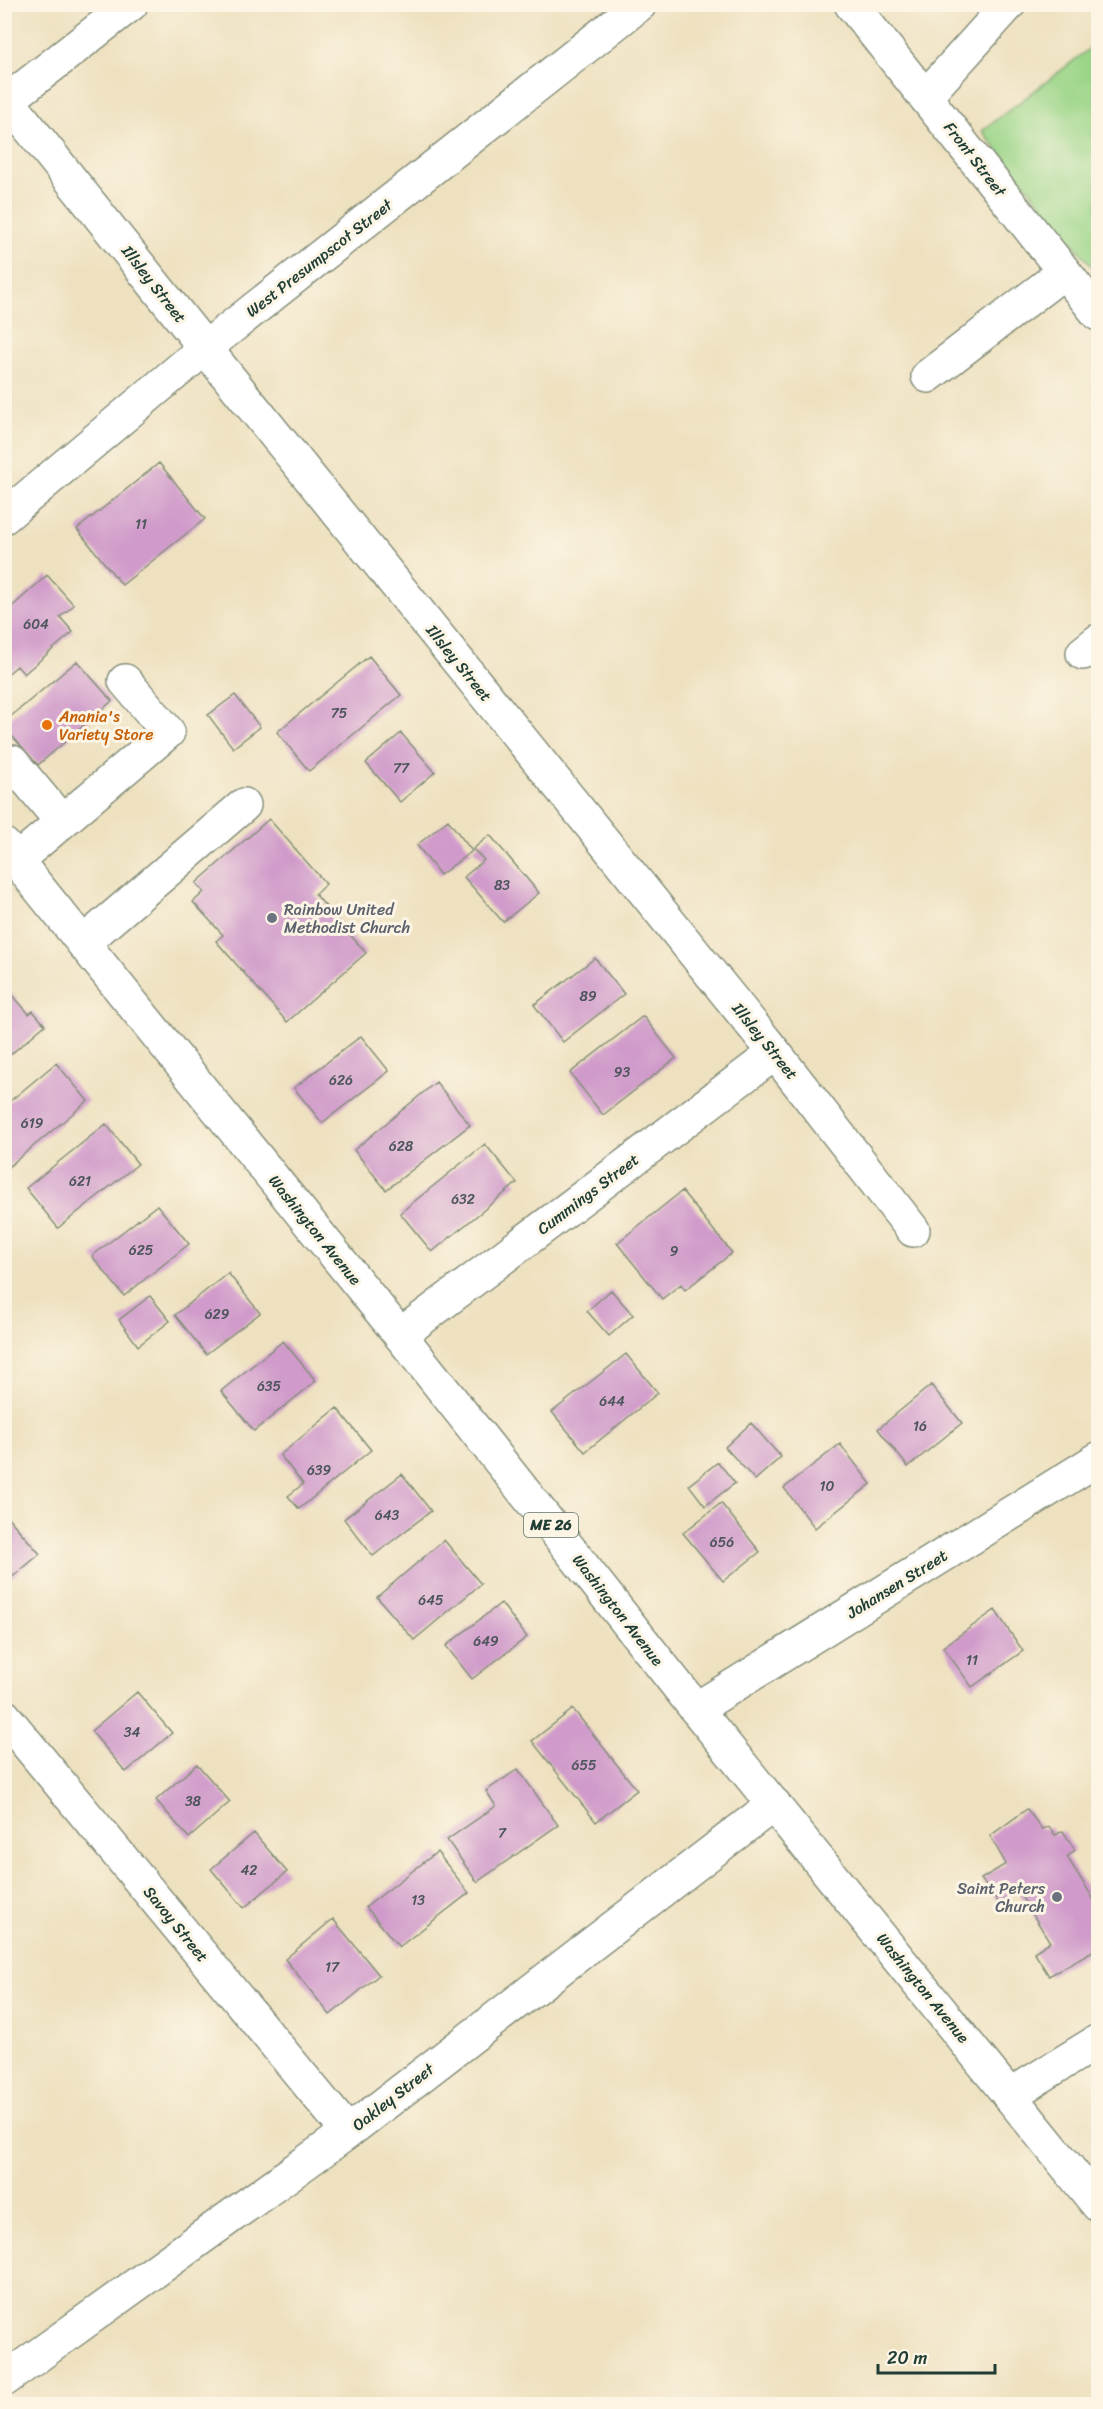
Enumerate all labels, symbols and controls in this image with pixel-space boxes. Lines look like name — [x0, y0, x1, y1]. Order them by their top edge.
street label: Front Street — [936, 115, 1014, 203]
street label: West Presumpscot Street — [239, 191, 399, 325]
street label: Illsley Street — [113, 238, 194, 330]
house number: 11 — [135, 512, 147, 537]
house number: 604 — [23, 612, 49, 637]
street label: Illsley Street — [418, 617, 500, 708]
house number: 75 — [331, 701, 348, 726]
place label: Anania's Variety Store — [58, 702, 153, 749]
marker: Anania's Variety Store — [40, 718, 54, 732]
house number: 77 — [393, 756, 410, 781]
house number: 83 — [494, 873, 510, 898]
place label: Rainbow United Methodist Church — [284, 895, 410, 942]
marker: Rainbow United Methodist Church — [265, 911, 279, 925]
house number: 89 — [579, 984, 597, 1009]
street label: Illsley Street — [724, 995, 806, 1086]
house number: 93 — [614, 1060, 630, 1085]
house number: 626 — [329, 1068, 353, 1093]
house number: 619 — [21, 1111, 44, 1136]
house number: 628 — [389, 1134, 414, 1159]
street label: Cummings Street — [530, 1146, 646, 1242]
street label: Washington Avenue — [261, 1168, 369, 1292]
house number: 621 — [69, 1169, 91, 1194]
house number: 632 — [451, 1187, 475, 1212]
house number: 625 — [129, 1238, 154, 1263]
house number: 9 — [670, 1239, 679, 1264]
house number: 629 — [205, 1302, 230, 1327]
house number: 635 — [257, 1374, 282, 1399]
house number: 644 — [599, 1389, 625, 1414]
house number: 16 — [913, 1414, 927, 1439]
house number: 639 — [307, 1458, 332, 1483]
house number: 10 — [820, 1474, 835, 1499]
house number: 643 — [375, 1503, 400, 1528]
road number: ME 26 — [524, 1513, 578, 1537]
house number: 656 — [710, 1530, 734, 1555]
street label: Johansen Street — [840, 1541, 953, 1627]
street label: Washington Avenue — [565, 1547, 672, 1673]
house number: 645 — [418, 1588, 444, 1613]
house number: 649 — [473, 1629, 499, 1654]
house number: 11 — [966, 1648, 978, 1673]
house number: 34 — [124, 1720, 140, 1745]
house number: 655 — [571, 1753, 597, 1778]
house number: 38 — [185, 1789, 202, 1814]
house number: 7 — [498, 1821, 507, 1846]
house number: 42 — [241, 1858, 257, 1883]
place label: Saint Peters Church — [957, 1874, 1046, 1921]
street label: Savoy Street — [136, 1879, 216, 1969]
house number: 13 — [411, 1888, 425, 1913]
marker: Saint Peters Church — [1050, 1890, 1064, 1904]
street label: Washington Avenue — [869, 1926, 977, 2050]
house number: 17 — [325, 1955, 340, 1980]
street label: Oakley Street — [345, 2055, 441, 2139]
scale bar — [878, 2337, 995, 2375]
text: 20 m — [887, 2342, 927, 2374]

